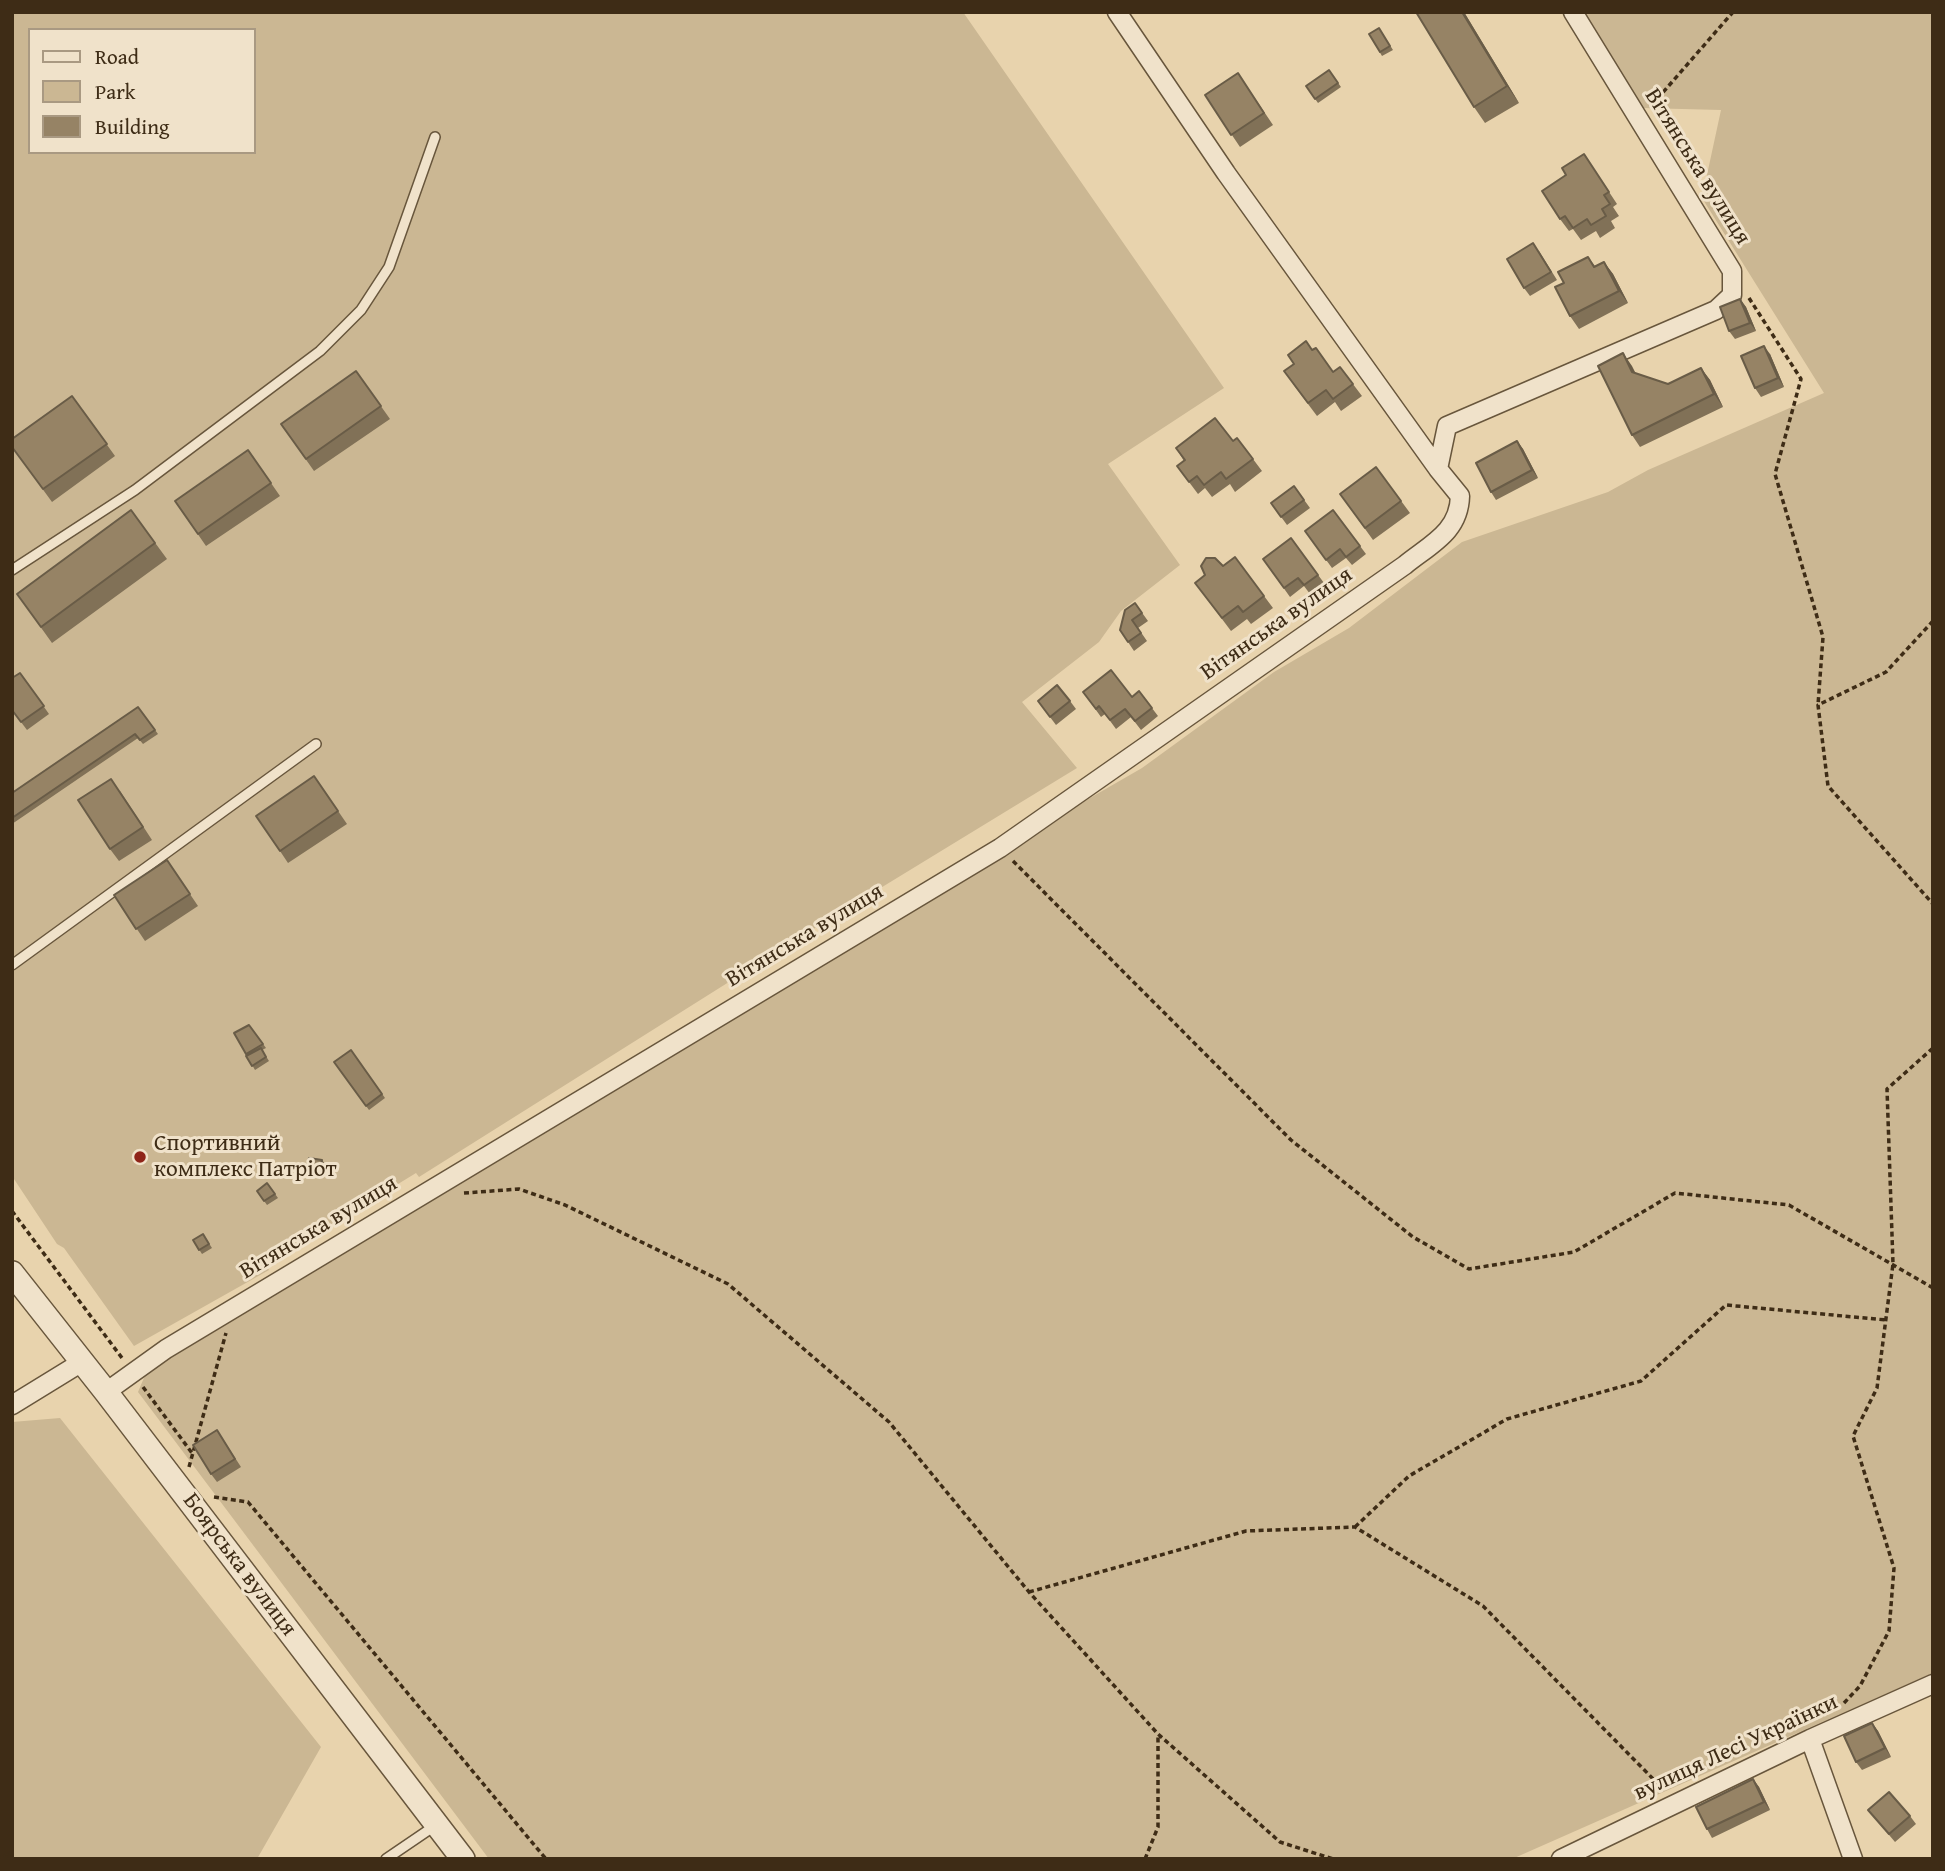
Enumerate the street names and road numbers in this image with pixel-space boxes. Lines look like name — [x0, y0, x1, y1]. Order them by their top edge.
street label: Вітянська вулиця — [1638, 84, 1756, 250]
street label: Вітянська вулиця — [1196, 561, 1358, 687]
street label: Вітянська вулиця — [721, 878, 889, 994]
street label: Вітянська вулиця — [235, 1170, 403, 1286]
street label: Боярська вулиця — [176, 1488, 302, 1642]
street label: вулиця Лесі Українки — [1630, 1689, 1842, 1807]

